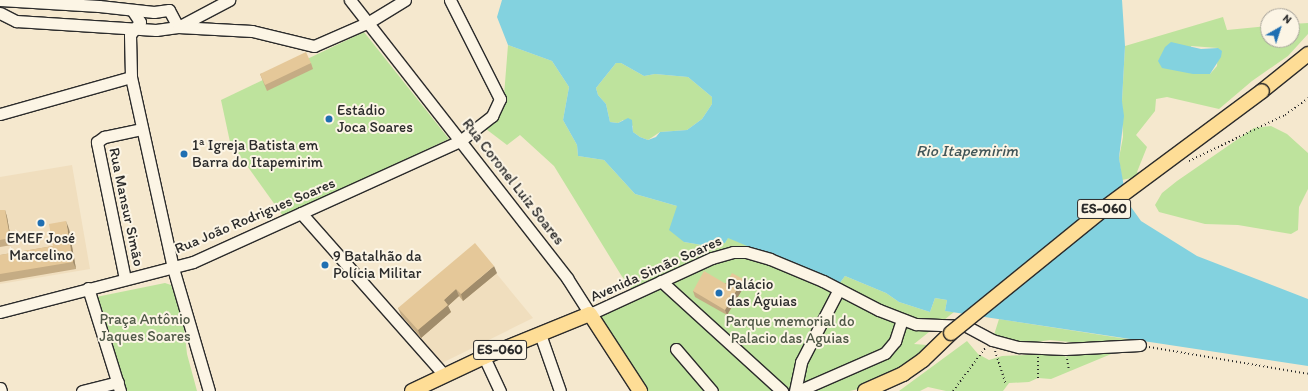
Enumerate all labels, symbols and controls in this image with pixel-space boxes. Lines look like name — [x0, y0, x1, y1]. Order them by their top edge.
north arrow — [1260, 8, 1300, 48]
text: N — [1280, 12, 1294, 26]
place label: Estádio Joca Soares — [337, 101, 413, 136]
marker: Estádio Joca Soares — [324, 114, 334, 124]
street label: Rua Coronel Luiz Soares — [458, 115, 568, 249]
place label: 1ª Igreja Batista em Barra do Itapemirim — [192, 136, 323, 171]
water label: Rio Itapemirim — [916, 141, 1018, 161]
street label: Rua Mansur Simão — [105, 146, 147, 268]
marker: 1ª Igreja Batista em Barra do Itapemirim — [179, 149, 189, 159]
street label: Rua João Rodrigues Soares — [172, 174, 338, 258]
road number: ES-060 — [1077, 197, 1131, 221]
marker: EMEF José Marcelino — [36, 218, 46, 228]
place label: EMEF José Marcelino — [7, 229, 75, 264]
street label: Avenida Simão Soares — [588, 232, 724, 306]
place label: 9 Batalhão da Polícia Militar — [333, 247, 422, 282]
marker: 9 Batalhão da Polícia Militar — [320, 260, 330, 270]
place label: Palácio das Águias — [727, 275, 797, 310]
marker: Palácio das Águias — [714, 288, 724, 298]
park label: Praça Antônio Jaques Soares — [99, 310, 191, 345]
park label: Parque memorial do Palacio das Aguias — [726, 312, 854, 347]
road number: ES-060 — [473, 338, 527, 362]

